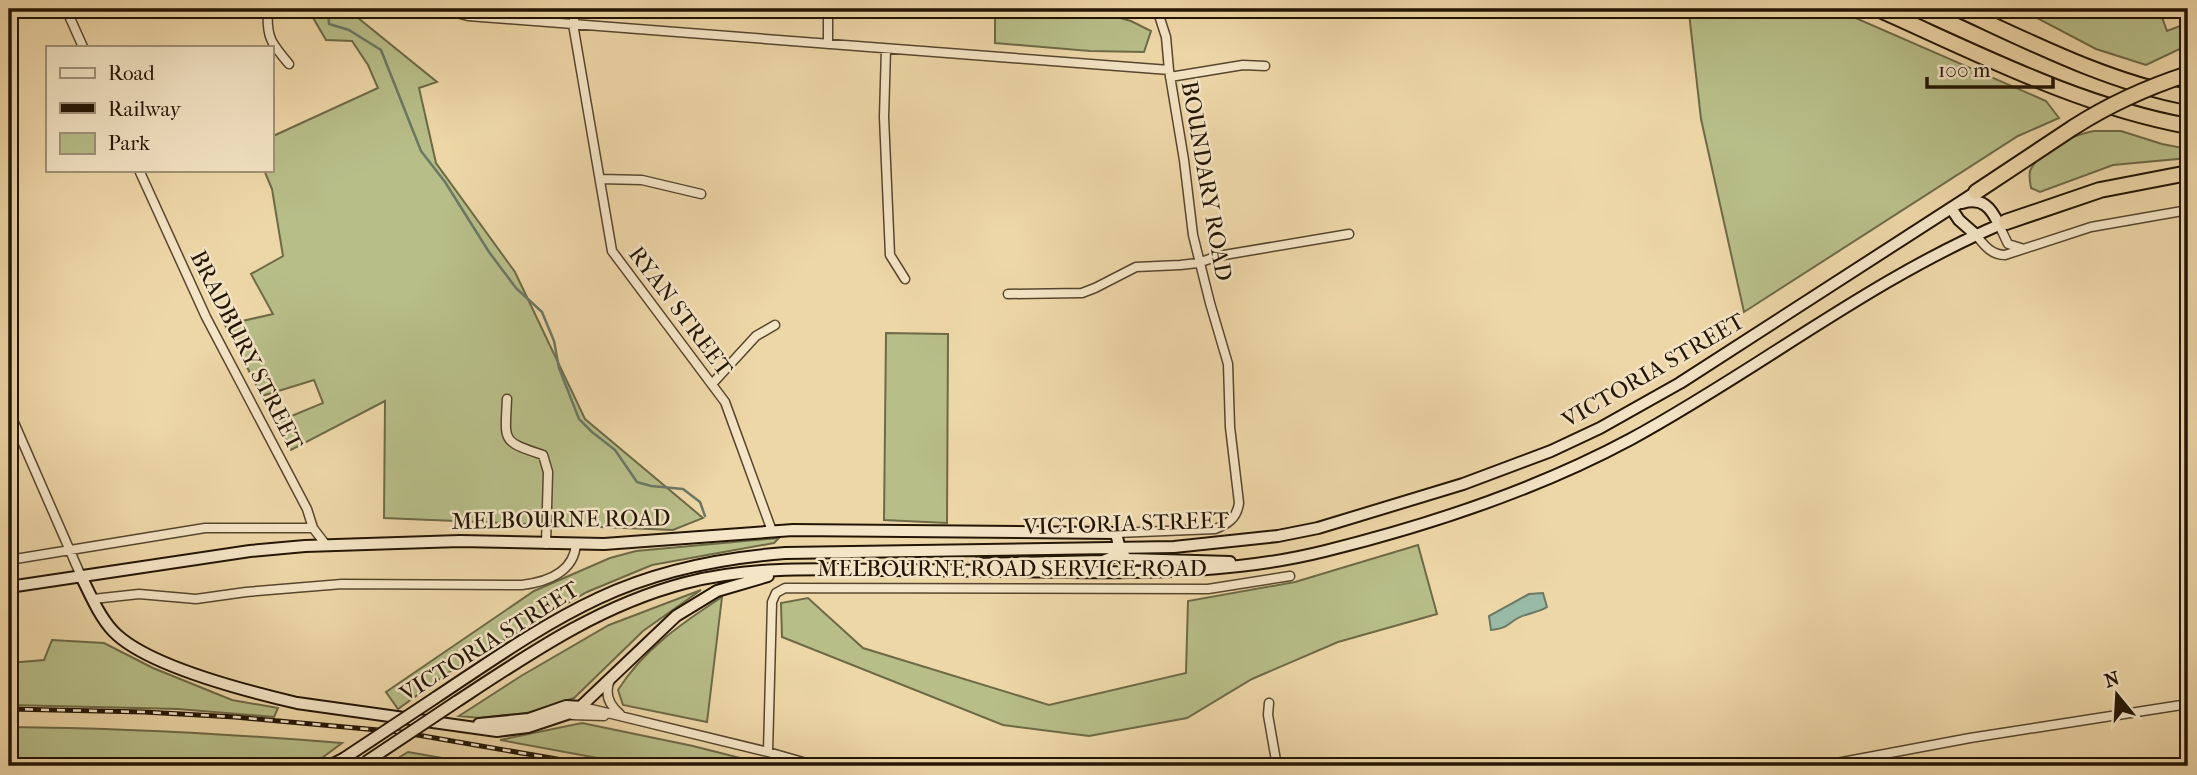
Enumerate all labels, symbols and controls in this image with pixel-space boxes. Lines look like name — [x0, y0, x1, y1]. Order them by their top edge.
legend — [46, 46, 273, 172]
scale bar — [1927, 46, 2054, 90]
text: 100 m — [1938, 58, 1991, 82]
text: Road — [108, 61, 155, 85]
street label: BOUNDARY ROAD — [1176, 79, 1237, 283]
text: Railway — [108, 97, 182, 121]
text: Park — [108, 131, 150, 155]
street label: RYAN STREET — [623, 241, 738, 382]
street label: BRADBURY STREET — [185, 246, 309, 455]
street label: VICTORIA STREET — [1556, 307, 1750, 434]
street label: MELBOURNE ROAD — [451, 504, 671, 535]
street label: VICTORIA STREET — [1022, 506, 1230, 541]
street label: MELBOURNE ROAD SERVICE ROAD — [817, 555, 1207, 582]
street label: VICTORIA STREET — [394, 575, 584, 708]
north arrow — [2082, 660, 2152, 730]
text: N — [2102, 667, 2123, 692]

